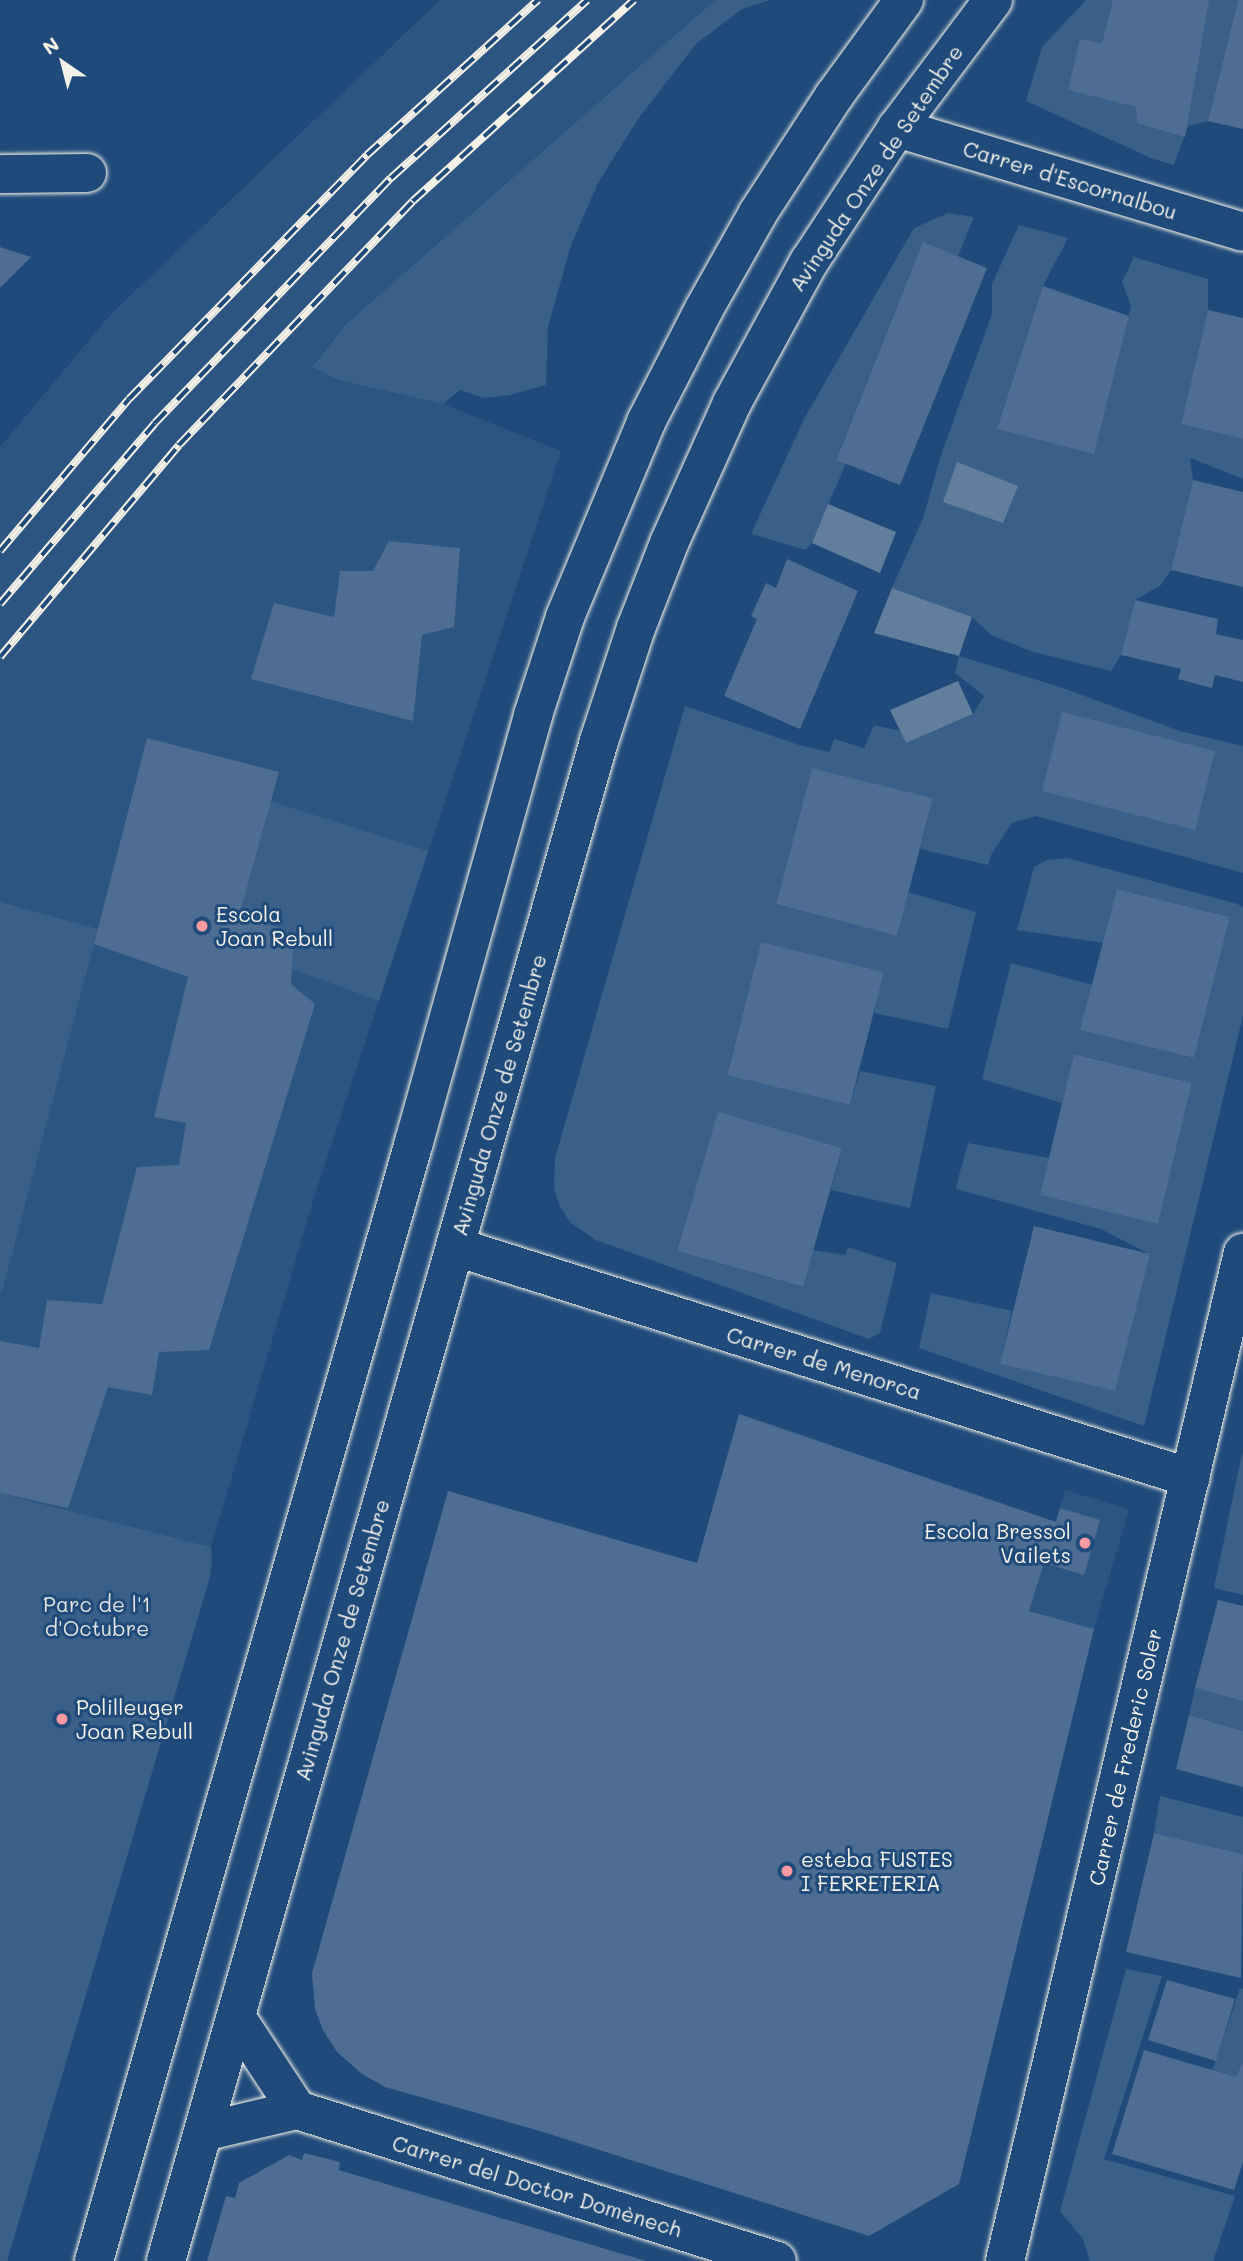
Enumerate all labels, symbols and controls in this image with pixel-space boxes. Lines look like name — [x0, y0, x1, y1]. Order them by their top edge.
north arrow — [28, 28, 98, 98]
text: N — [38, 31, 64, 60]
street label: Avinguda Onze de Setembre — [784, 40, 968, 296]
street label: Carrer d'Escornalbou — [960, 135, 1180, 225]
place label: Escola Joan Rebull — [216, 901, 333, 951]
marker: Escola Joan Rebull — [194, 918, 210, 934]
street label: Avinguda Onze de Setembre — [447, 951, 551, 1239]
street label: Carrer de Menorca — [724, 1321, 924, 1405]
street label: Avinguda Onze de Setembre — [290, 1496, 394, 1784]
place label: Escola Bressol Vailets — [924, 1518, 1071, 1568]
marker: Escola Bressol Vailets — [1077, 1535, 1093, 1551]
park label: Parc de l'1 d'Octubre — [43, 1591, 151, 1641]
street label: Carrer de Frederic Soler — [1083, 1626, 1167, 1888]
place label: Polilleuger Joan Rebull — [76, 1694, 193, 1744]
marker: Polilleuger Joan Rebull — [54, 1711, 70, 1727]
place label: esteba FUSTES I FERRETERIA — [801, 1846, 953, 1896]
marker: esteba FUSTES I FERRETERIA — [779, 1863, 795, 1879]
street label: Carrer del Doctor Domènech — [389, 2130, 685, 2242]

